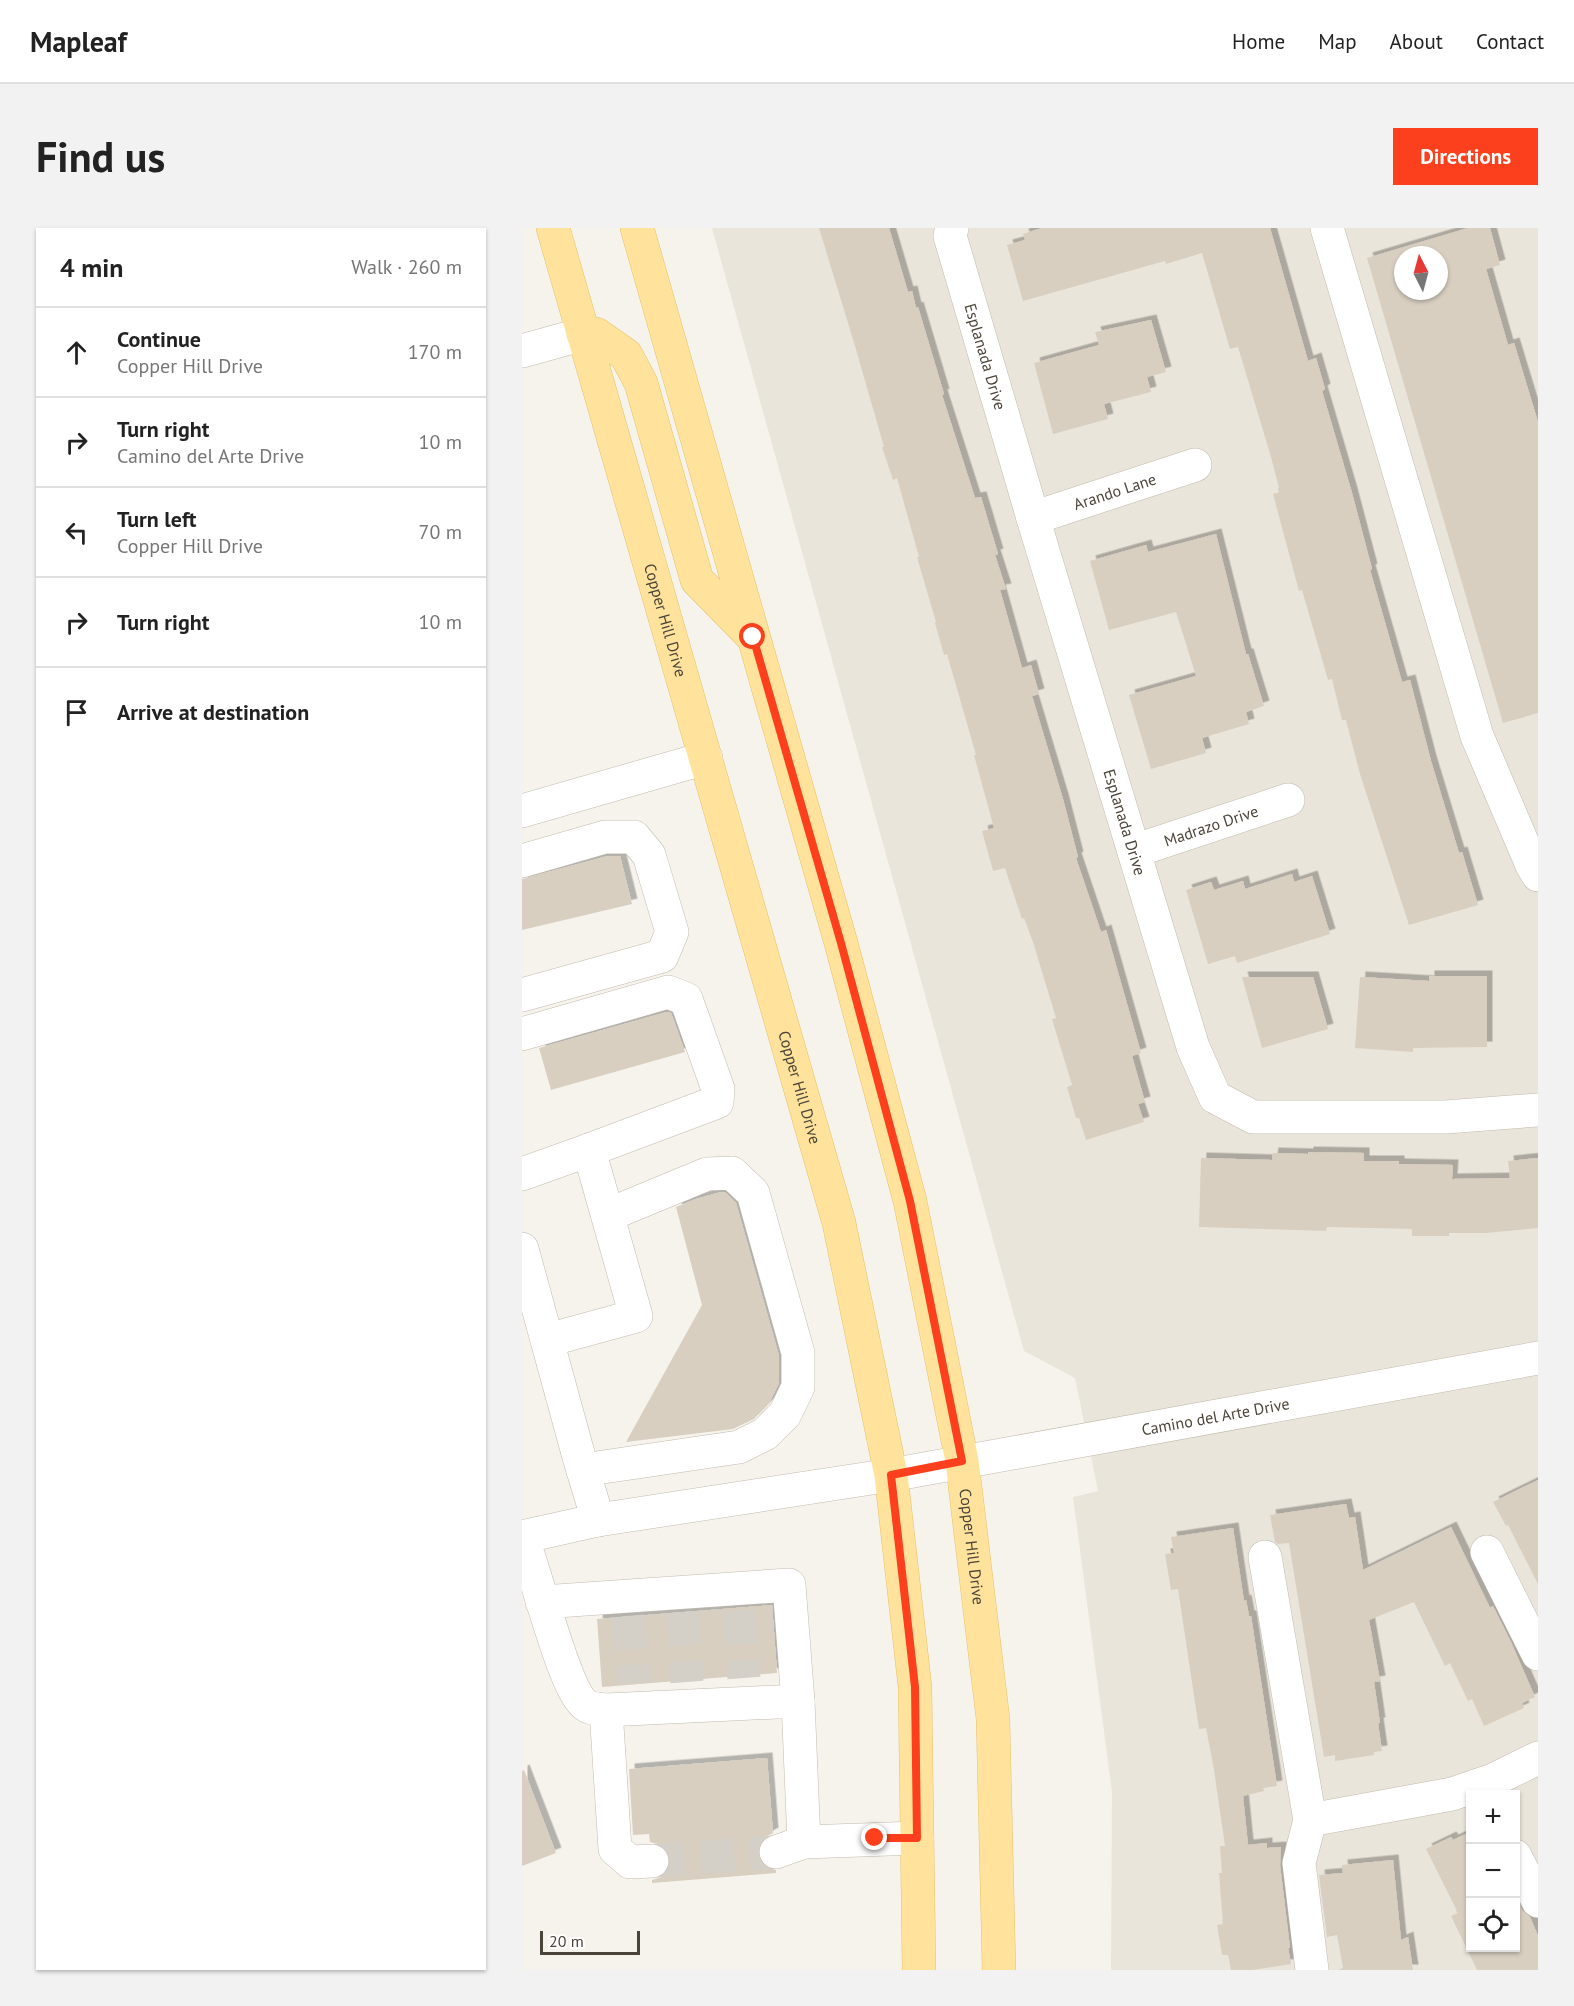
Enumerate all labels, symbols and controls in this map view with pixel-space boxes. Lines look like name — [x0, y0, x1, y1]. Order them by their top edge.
text: Mapleaf — [30, 23, 127, 60]
text: Home — [1232, 28, 1285, 55]
text: Map — [1318, 28, 1357, 55]
text: About — [1390, 28, 1443, 55]
text: Contact — [1476, 28, 1544, 55]
button: Directions — [1393, 128, 1538, 185]
text: Find us — [36, 129, 165, 184]
north arrow — [1394, 246, 1448, 300]
text: 4 min — [60, 251, 123, 284]
text: Walk · 260 m — [351, 254, 462, 280]
street label: Esplanada Drive — [960, 301, 1011, 412]
text: Continue — [117, 325, 201, 353]
icon: ahead — [60, 336, 93, 369]
text: 170 m — [408, 339, 462, 365]
text: Copper Hill Drive — [117, 353, 263, 379]
text: Turn right — [117, 415, 209, 443]
icon: right — [60, 426, 93, 459]
text: 10 m — [419, 429, 462, 455]
text: Camino del Arte Drive — [117, 443, 304, 469]
street label: Arando Lane — [1071, 468, 1159, 514]
text: Turn left — [117, 505, 197, 533]
icon: left — [60, 516, 93, 549]
text: 70 m — [419, 519, 462, 545]
text: Copper Hill Drive — [117, 533, 263, 559]
street label: Copper Hill Drive — [640, 561, 691, 679]
icon: right — [60, 606, 93, 639]
text: Turn right — [117, 608, 209, 636]
text: 10 m — [419, 609, 462, 635]
route start — [739, 623, 765, 649]
icon: arrive — [60, 696, 93, 729]
text: Arrive at destination — [117, 698, 309, 726]
street label: Esplanada Drive — [1100, 767, 1151, 878]
street label: Madrazo Drive — [1161, 801, 1261, 850]
street label: Copper Hill Drive — [774, 1028, 826, 1146]
street label: Camino del Arte Drive — [1140, 1393, 1291, 1440]
street label: Copper Hill Drive — [955, 1487, 989, 1606]
map controls — [1466, 1790, 1520, 1952]
button: + — [1466, 1790, 1520, 1844]
route end — [861, 1824, 887, 1850]
button: − — [1466, 1844, 1520, 1898]
button: locate — [1466, 1898, 1520, 1952]
scale bar — [540, 1928, 640, 1956]
text: 20 m — [549, 1931, 584, 1951]

